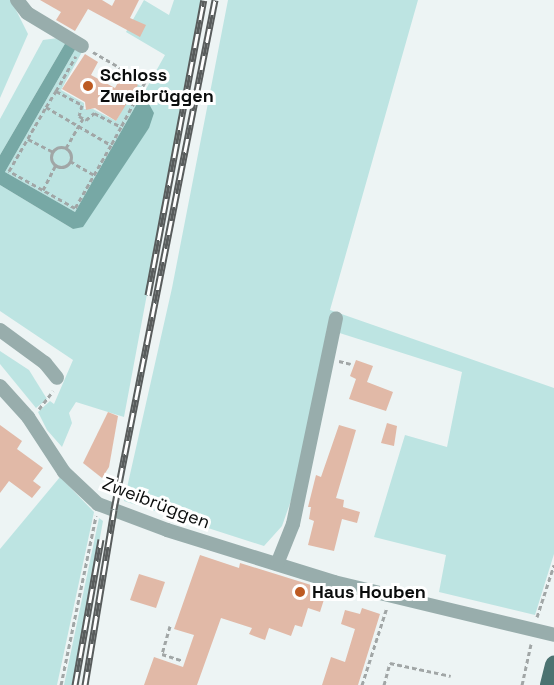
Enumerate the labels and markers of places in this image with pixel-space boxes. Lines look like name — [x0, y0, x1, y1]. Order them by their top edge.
place label: Schloss Zweibrüggen — [100, 65, 214, 107]
marker: Schloss Zweibrüggen — [81, 79, 95, 93]
place label: Haus Houben — [312, 581, 426, 603]
marker: Haus Houben — [293, 585, 307, 599]

